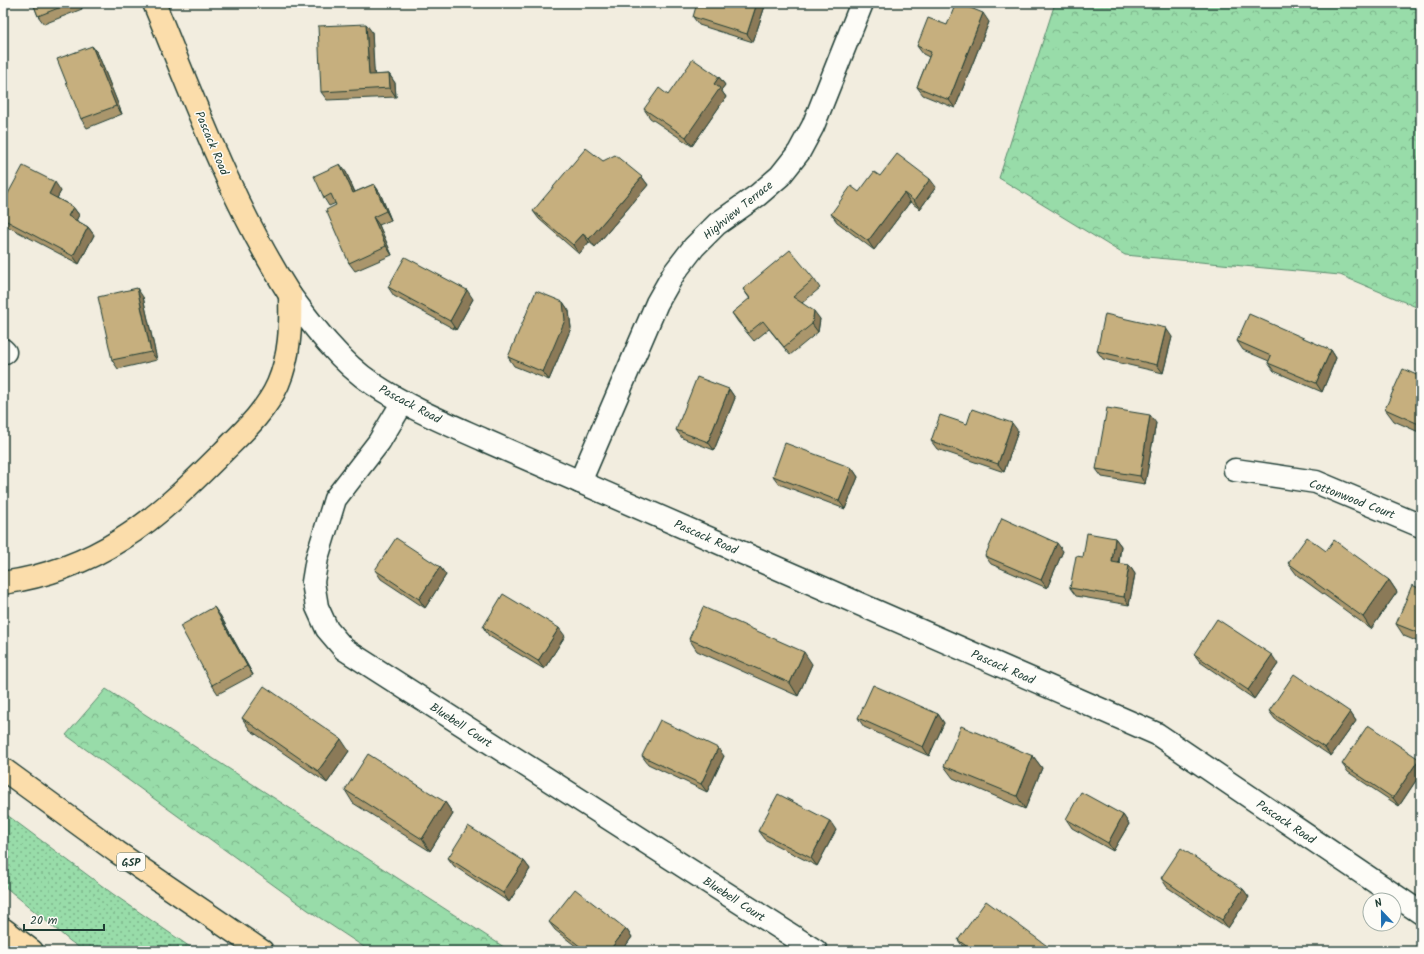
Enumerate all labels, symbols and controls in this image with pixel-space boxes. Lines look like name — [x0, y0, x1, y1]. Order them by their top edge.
street label: Pascack Road — [189, 108, 234, 179]
street label: Highview Terrace — [699, 176, 778, 245]
street label: Pascack Road — [375, 380, 445, 429]
street label: Cottonwood Court — [1306, 474, 1398, 525]
street label: Pascack Road — [671, 515, 742, 560]
street label: Pascack Road — [968, 645, 1039, 690]
street label: Bluebell Court — [426, 698, 496, 753]
street label: Pascack Road — [1252, 796, 1320, 850]
road number: GSP — [117, 853, 145, 871]
street label: Bluebell Court — [699, 872, 769, 927]
north arrow — [1362, 892, 1402, 932]
text: N — [1372, 894, 1385, 913]
scale bar — [24, 906, 104, 932]
text: 20 m — [30, 911, 58, 930]

